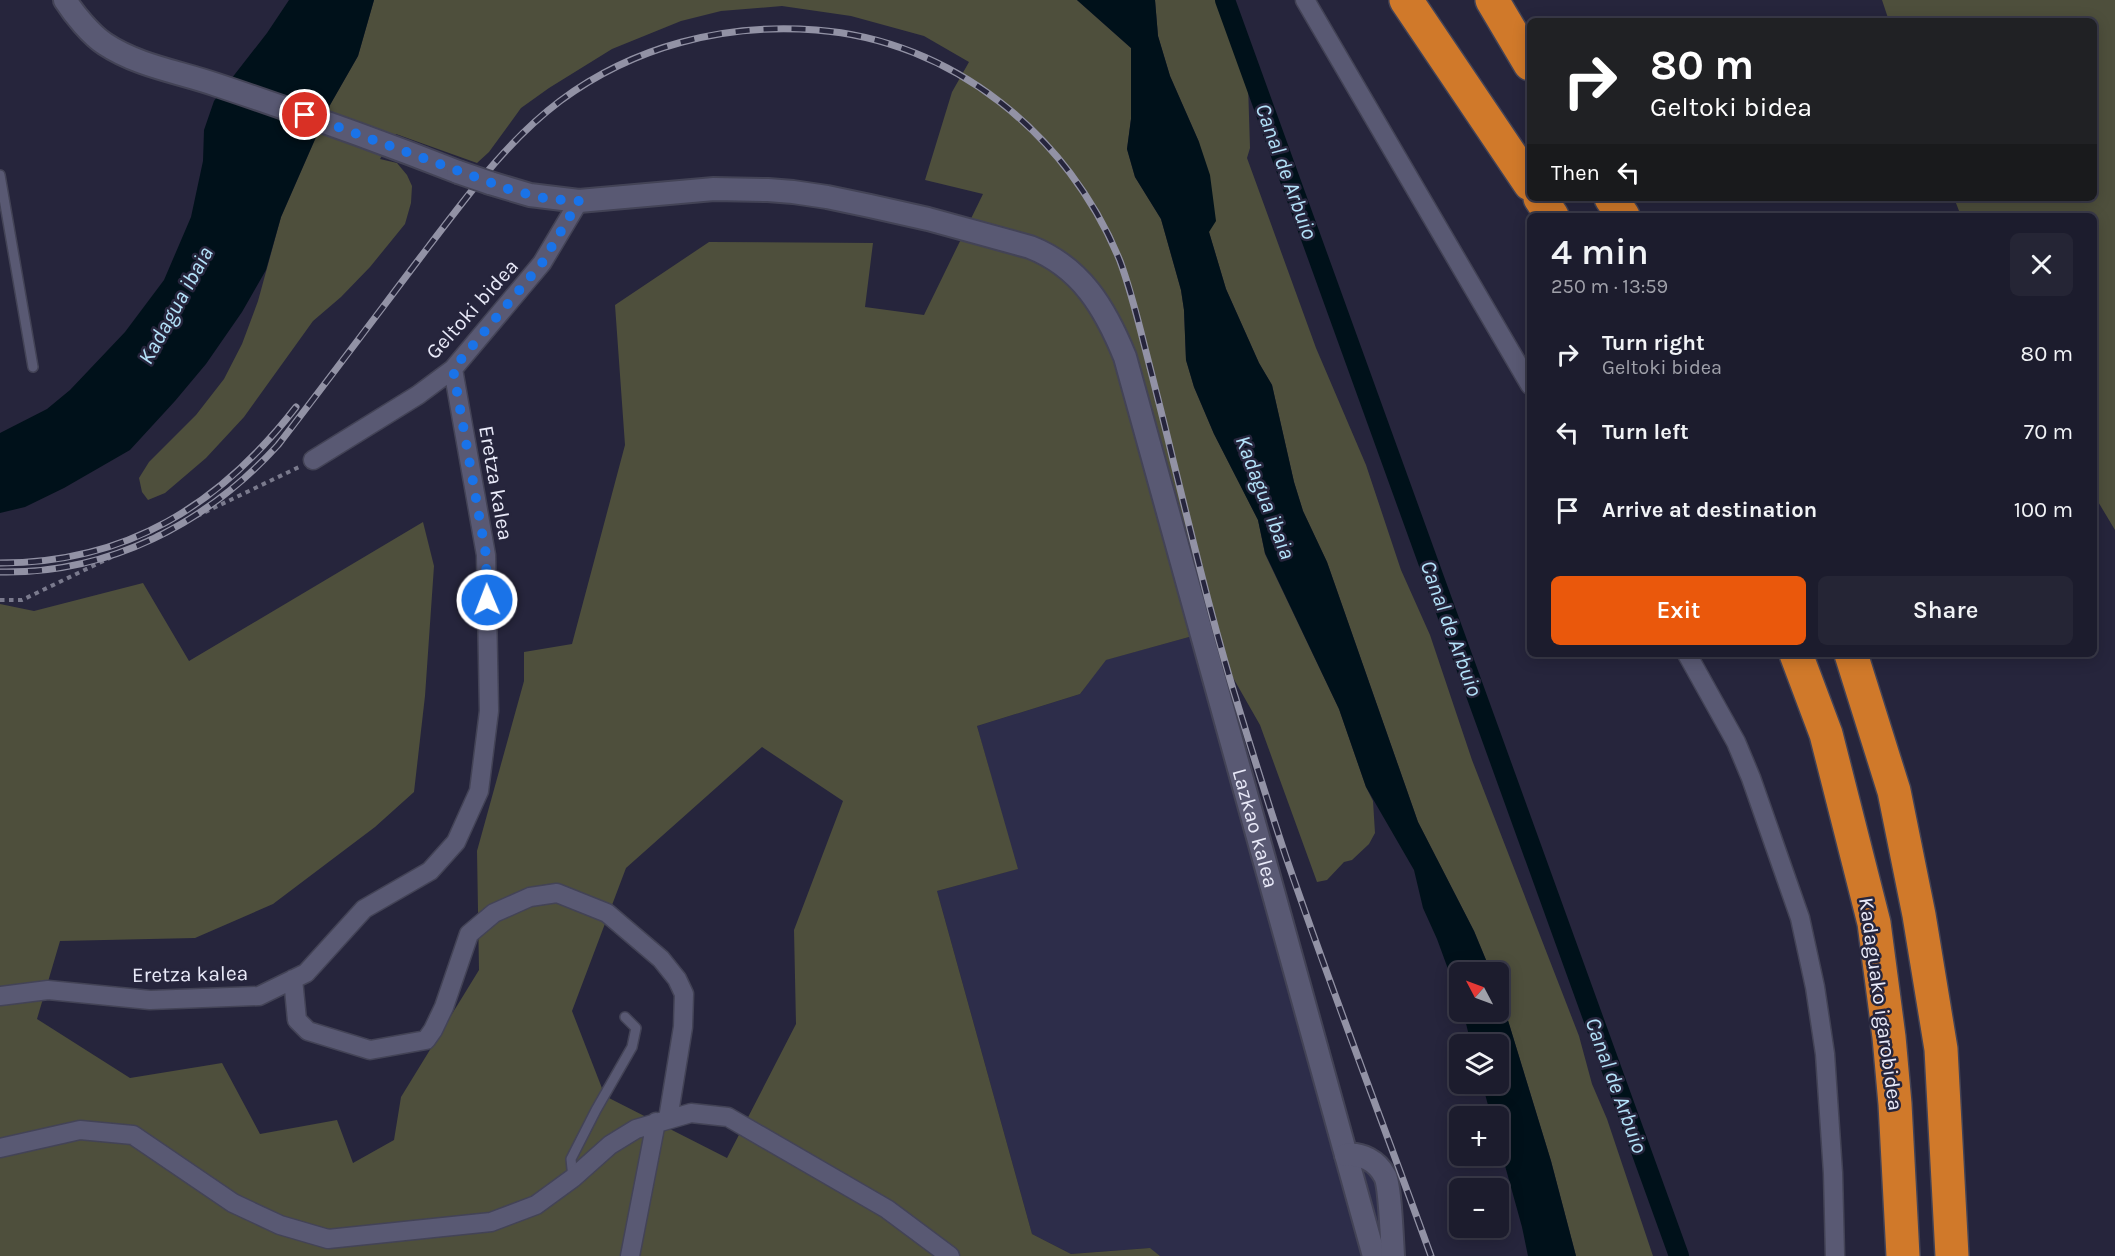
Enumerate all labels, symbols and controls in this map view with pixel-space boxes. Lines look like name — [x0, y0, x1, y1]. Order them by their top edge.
text: 80 m — [1650, 40, 1754, 90]
icon: right — [1551, 42, 1629, 120]
pin — [279, 89, 330, 140]
text: Geltoki bidea — [1650, 91, 1812, 123]
icon: arrive — [288, 98, 321, 131]
water label: Canal de Arbuio — [1249, 100, 1323, 243]
icon: left — [1612, 156, 1645, 189]
text: Then — [1551, 160, 1600, 186]
text: 4 min — [1551, 231, 1649, 273]
button: close — [2010, 233, 2073, 296]
water label: Kadagua ibaia — [133, 242, 219, 369]
street label: Geltoki bidea — [421, 254, 523, 364]
text: 250 m · 13:59 — [1551, 275, 1668, 298]
text: Turn right — [1602, 330, 1705, 356]
icon: right — [1551, 338, 1584, 371]
text: 80 m — [2021, 341, 2073, 367]
text: Geltoki bidea — [1602, 356, 1722, 379]
icon: left — [1551, 416, 1584, 449]
text: Turn left — [1602, 419, 1689, 445]
text: 70 m — [2024, 419, 2073, 445]
street label: Eretza kalea — [474, 424, 518, 542]
water label: Kadagua ibaia — [1230, 432, 1301, 563]
icon: arrive — [1551, 494, 1584, 527]
text: Arrive at destination — [1602, 497, 1817, 523]
text: 100 m — [2014, 497, 2073, 523]
water label: Canal de Arbuio — [1414, 557, 1488, 700]
position arrow — [455, 568, 519, 632]
button: Exit — [1551, 576, 1806, 645]
button: Share — [1818, 576, 2073, 645]
street label: Lazkao kalea — [1228, 766, 1283, 891]
street label: Kadaguako igarobidea — [1854, 896, 1908, 1112]
street label: Eretza kalea — [132, 961, 248, 987]
north arrow — [1449, 962, 1509, 1022]
map controls — [1449, 962, 1509, 1238]
water label: Canal de Arbuio — [1579, 1014, 1653, 1157]
button: layers — [1449, 1034, 1509, 1094]
button: + — [1449, 1106, 1509, 1166]
button: − — [1449, 1178, 1509, 1238]

